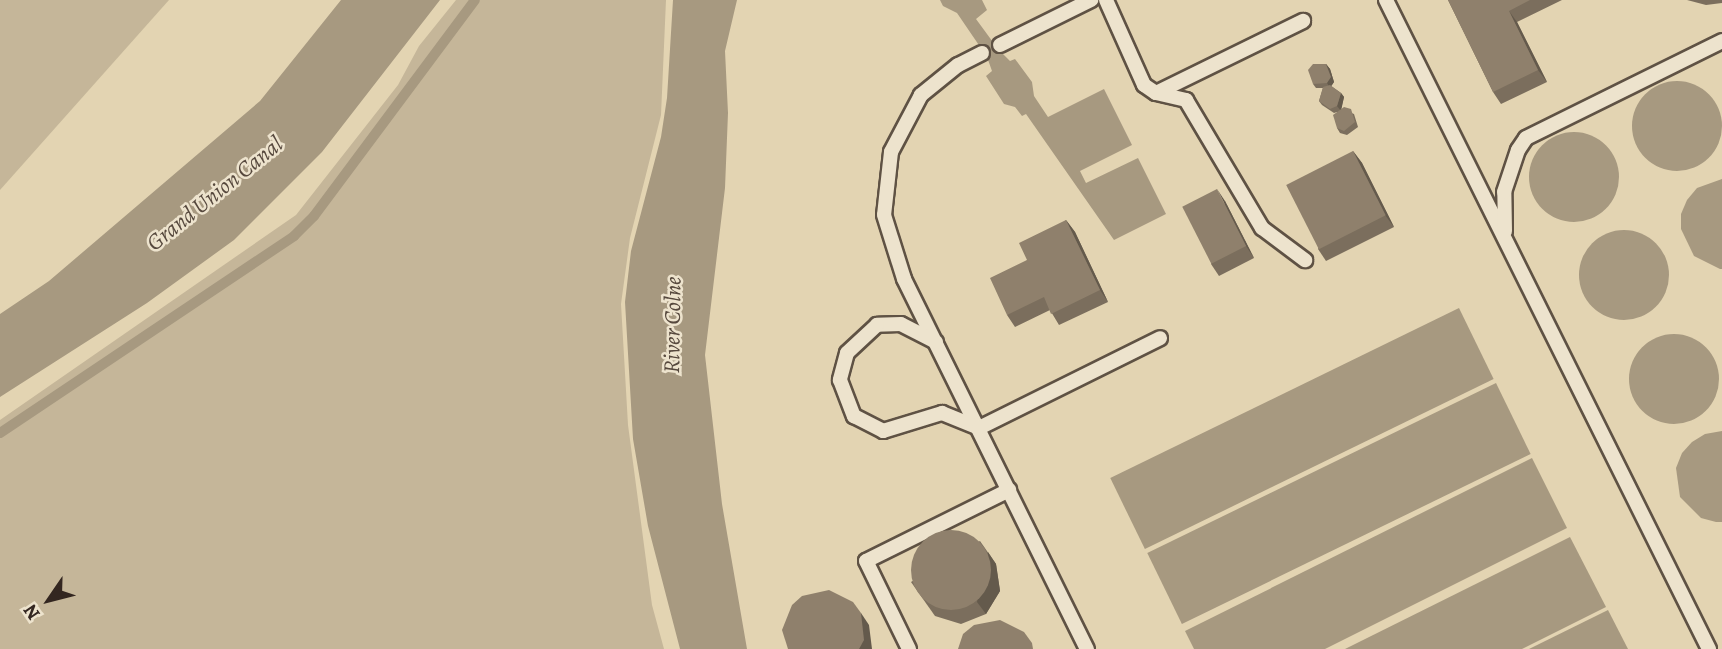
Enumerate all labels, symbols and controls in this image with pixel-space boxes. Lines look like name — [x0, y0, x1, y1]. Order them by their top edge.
water label: Grand Union Canal — [141, 131, 289, 257]
water label: River Colne — [658, 276, 688, 374]
north arrow — [14, 565, 84, 635]
text: N — [17, 599, 46, 625]

